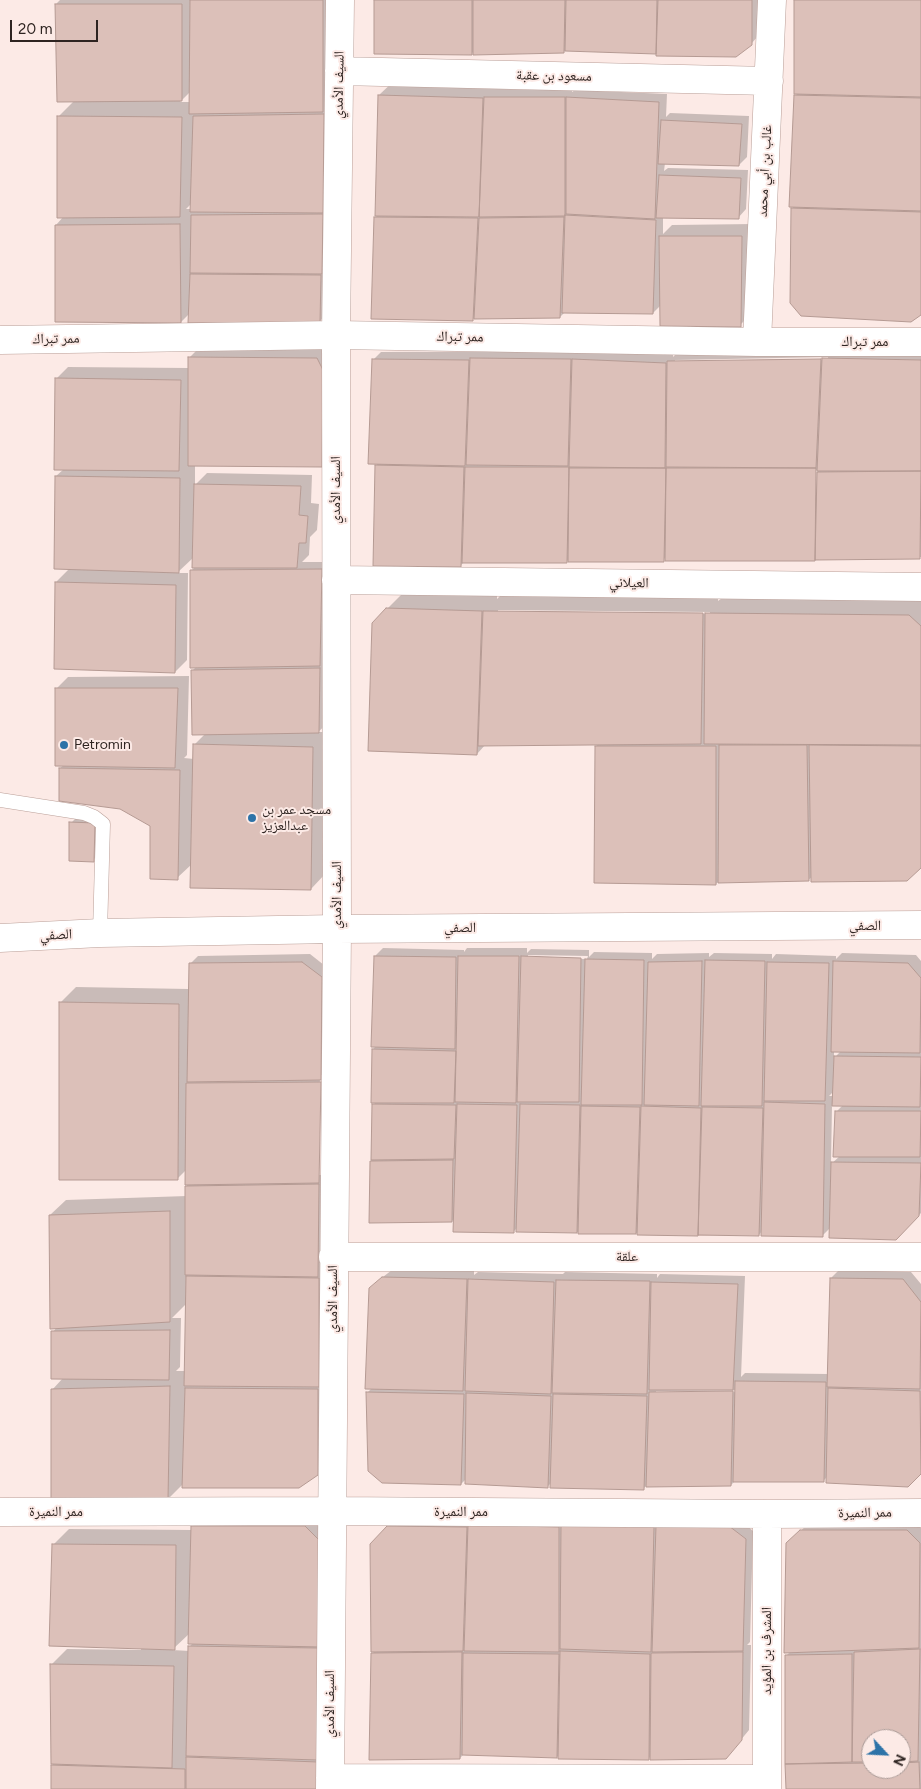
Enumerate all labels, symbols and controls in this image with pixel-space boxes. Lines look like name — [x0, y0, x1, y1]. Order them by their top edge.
scale bar — [12, 10, 100, 42]
text: 20 m — [18, 20, 52, 38]
street label: السيف الأمدي — [330, 51, 348, 119]
street label: مسعود بن عقبة — [516, 67, 592, 85]
street label: غالب بن أبي محمد — [754, 124, 776, 218]
street label: ممر تبراك — [436, 328, 484, 346]
street label: ممر تبراك — [32, 330, 80, 348]
street label: ممر تبراك — [842, 334, 888, 350]
street label: السيف الأمدي — [328, 456, 344, 524]
street label: العيلاني — [609, 574, 649, 592]
place label: Petromin — [74, 737, 131, 753]
marker: Petromin — [58, 739, 70, 751]
place label: مسجد عمر بن عبدالعزيز — [262, 802, 331, 834]
marker: مسجد عمر بن عبدالعزيز — [246, 812, 258, 824]
street label: السيف الأمدي — [329, 861, 345, 929]
street label: الصفي — [849, 918, 881, 934]
street label: الصفي — [444, 920, 476, 936]
street label: الصفي — [39, 926, 73, 944]
street label: علقة — [616, 1249, 638, 1265]
street label: السيف الأمدي — [325, 1265, 341, 1333]
street label: ممر النميرة — [29, 1504, 83, 1520]
street label: ممر النميرة — [434, 1504, 488, 1520]
street label: ممر النميرة — [838, 1504, 892, 1522]
street label: المشرف بن المؤيد — [759, 1607, 775, 1695]
street label: السيف الأمدي — [322, 1670, 338, 1738]
north arrow — [861, 1729, 911, 1779]
text: N — [889, 1752, 909, 1769]

